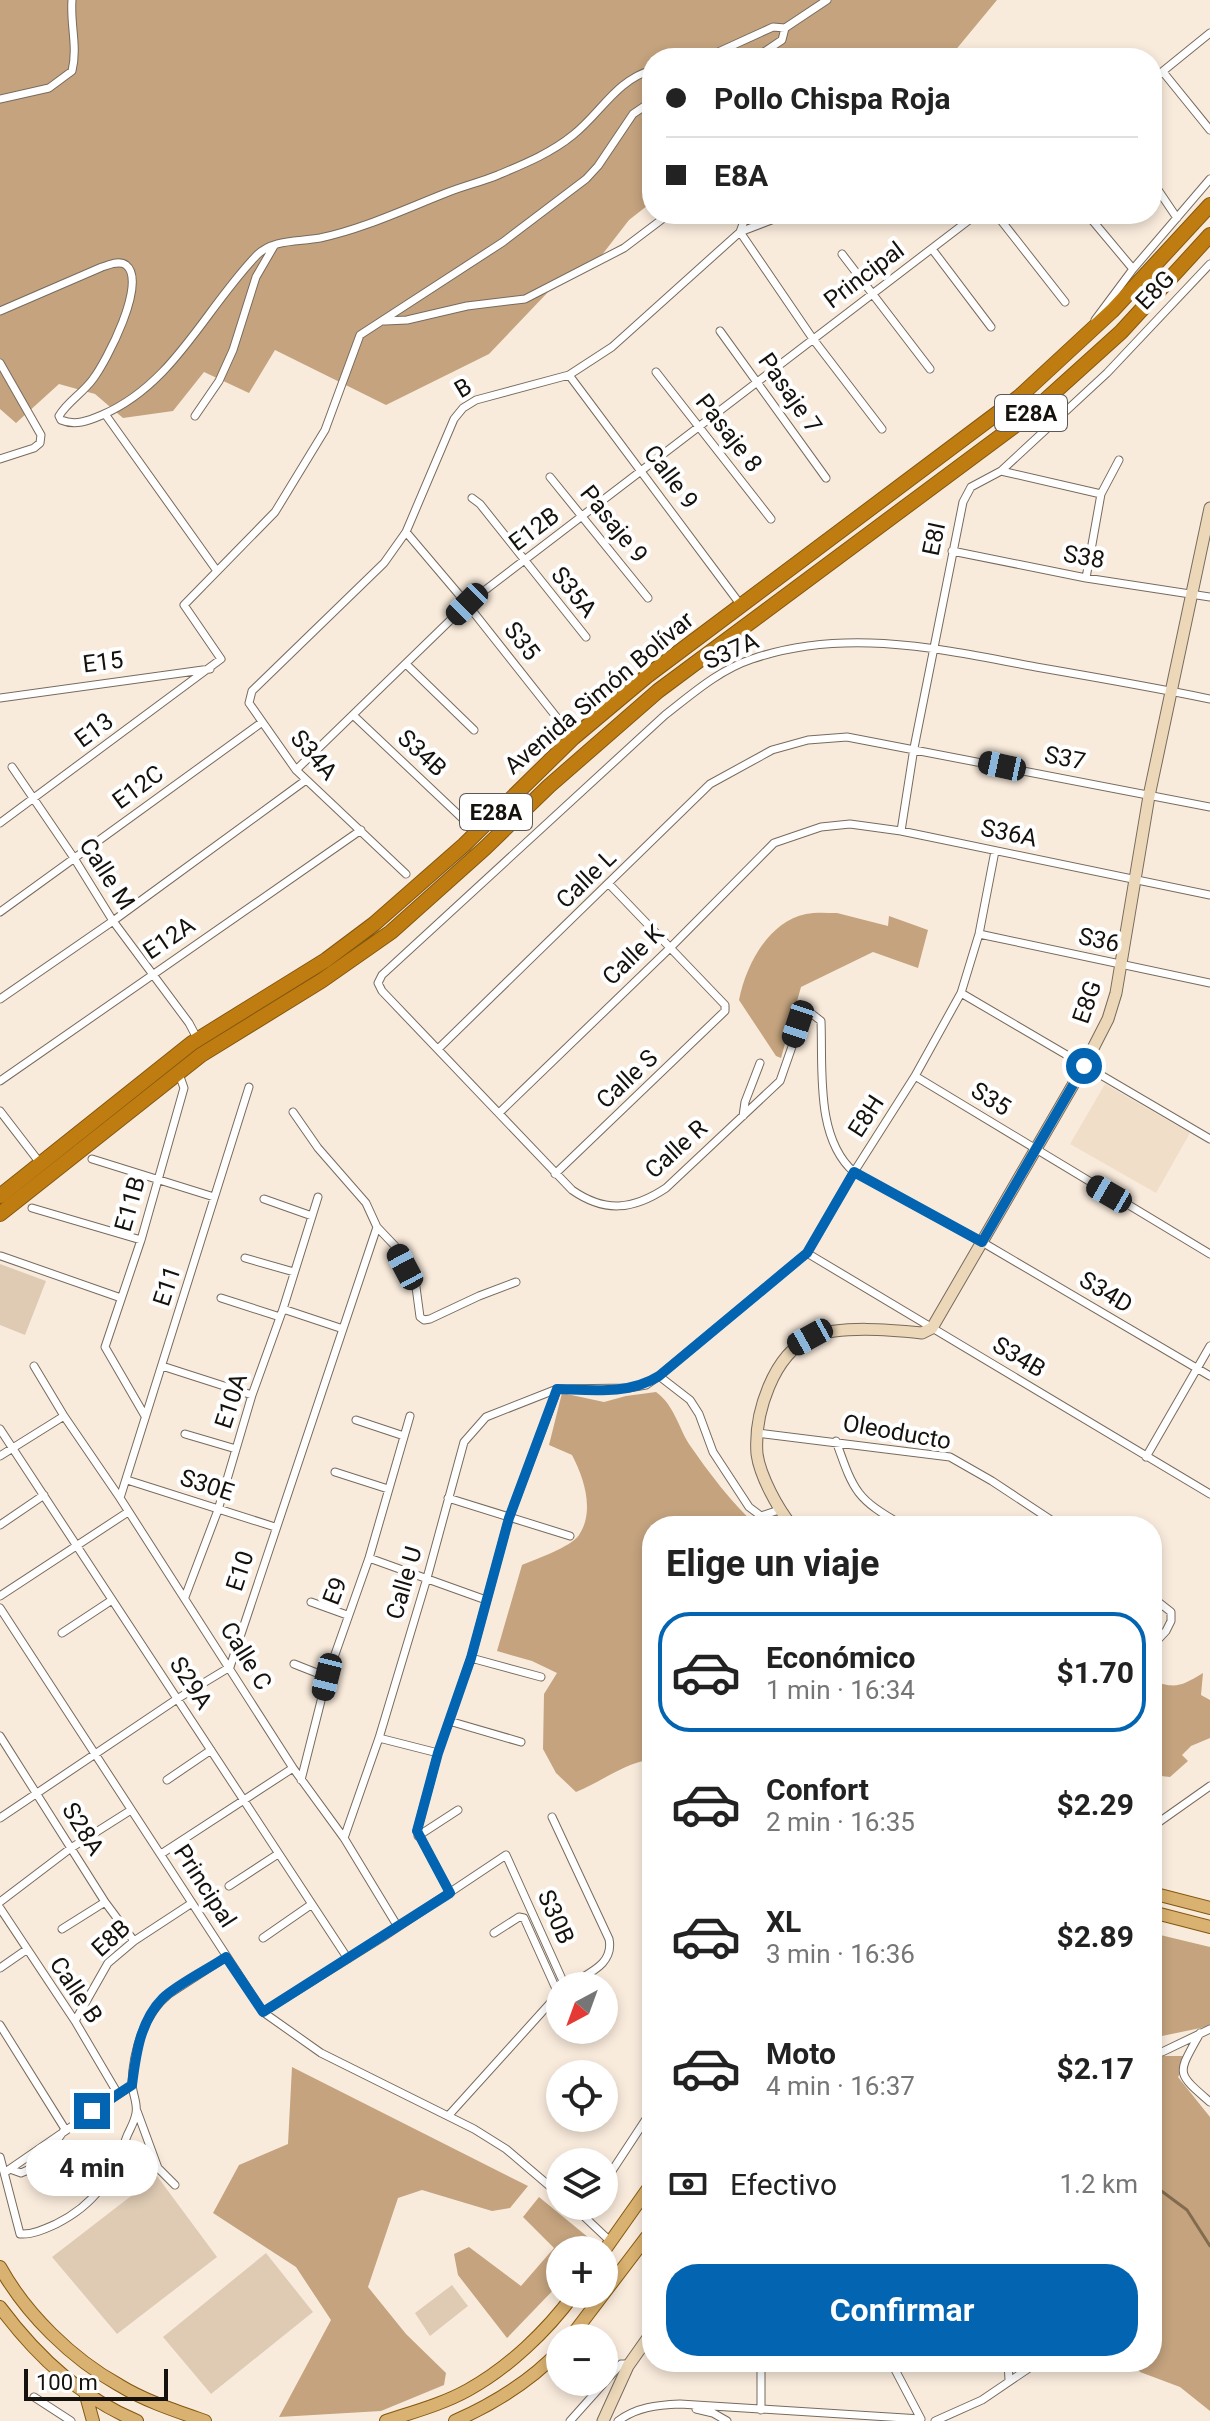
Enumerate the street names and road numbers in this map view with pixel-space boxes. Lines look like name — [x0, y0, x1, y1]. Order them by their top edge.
street label: Principal — [818, 236, 910, 314]
street label: E8G — [1130, 265, 1180, 315]
street label: Pasaje 7 — [752, 348, 828, 438]
street label: B — [449, 372, 477, 404]
street label: Pasaje 8 — [690, 388, 768, 478]
road number: E28A — [995, 395, 1067, 431]
street label: Calle 9 — [638, 440, 704, 514]
street label: Pasaje 9 — [574, 480, 654, 568]
street label: E12B — [503, 501, 565, 557]
street label: E8I — [917, 520, 951, 558]
street label: S38 — [1061, 540, 1107, 574]
street label: S35A — [545, 561, 603, 623]
street label: Avenida Simón Bolívar — [499, 606, 699, 780]
street label: S35 — [498, 616, 546, 666]
street label: S37A — [699, 627, 763, 675]
street label: E15 — [81, 646, 125, 678]
street label: E13 — [69, 707, 119, 753]
street label: S34A — [285, 724, 343, 786]
street label: S34B — [392, 724, 452, 782]
street label: S37 — [1042, 740, 1088, 776]
street label: E12C — [107, 759, 169, 815]
road number: E28A — [460, 794, 532, 830]
street label: S36A — [978, 813, 1040, 853]
street label: Calle M — [73, 833, 141, 915]
street label: Calle L — [550, 844, 622, 914]
street label: E12A — [138, 910, 200, 965]
street label: Calle K — [597, 919, 670, 991]
street label: S36 — [1076, 922, 1122, 958]
street label: E8G — [1067, 977, 1107, 1027]
street label: Calle S — [591, 1044, 663, 1114]
street label: S35 — [966, 1076, 1016, 1122]
street label: E8H — [842, 1090, 890, 1142]
street label: Calle R — [639, 1114, 713, 1184]
street label: E11B — [109, 1173, 151, 1235]
street label: E11 — [147, 1262, 187, 1310]
street label: S34D — [1074, 1265, 1138, 1319]
street label: S34B — [988, 1331, 1050, 1383]
street label: E10A — [209, 1370, 253, 1432]
street label: Oleoducto — [841, 1409, 953, 1455]
street label: S30E — [177, 1463, 237, 1507]
street label: Calle U — [380, 1543, 428, 1623]
street label: E10 — [220, 1547, 260, 1595]
street label: E9 — [317, 1573, 353, 1609]
street label: Calle C — [214, 1617, 278, 1695]
street label: S29A — [164, 1652, 218, 1715]
street label: S28A — [56, 1797, 110, 1861]
street label: Principal — [168, 1839, 242, 1933]
street label: S30B — [532, 1886, 580, 1948]
street label: E8B — [86, 1914, 136, 1962]
street label: Calle B — [44, 1952, 108, 2028]

